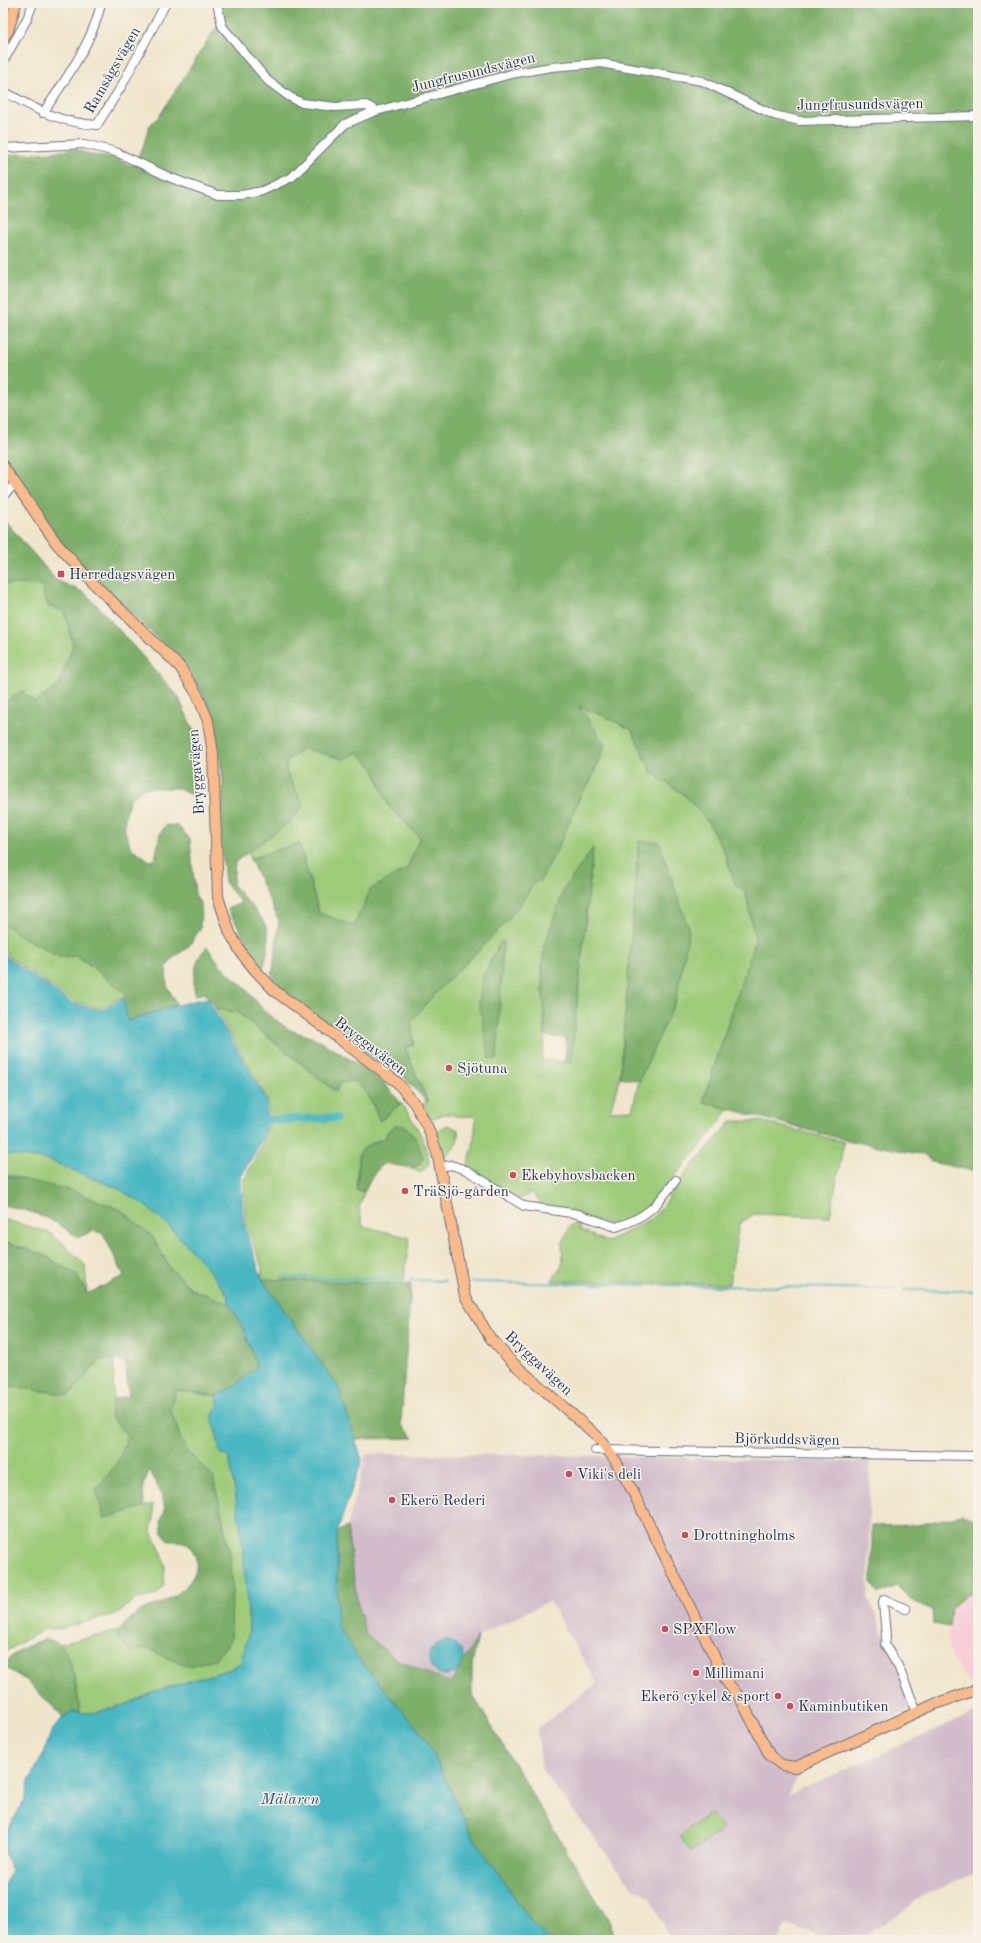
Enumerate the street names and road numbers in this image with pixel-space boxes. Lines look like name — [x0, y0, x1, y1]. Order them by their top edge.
street label: Ramsågsvägen — [83, 25, 144, 117]
street label: Jungfrusundsvägen — [410, 51, 537, 96]
street label: Jungfrusundsvägen — [796, 97, 924, 114]
street label: Bryggavägen — [187, 728, 208, 815]
street label: Bryggavägen — [331, 1015, 409, 1079]
street label: Bryggavägen — [501, 1329, 575, 1399]
street label: Björkuddsvägen — [734, 1432, 840, 1449]

